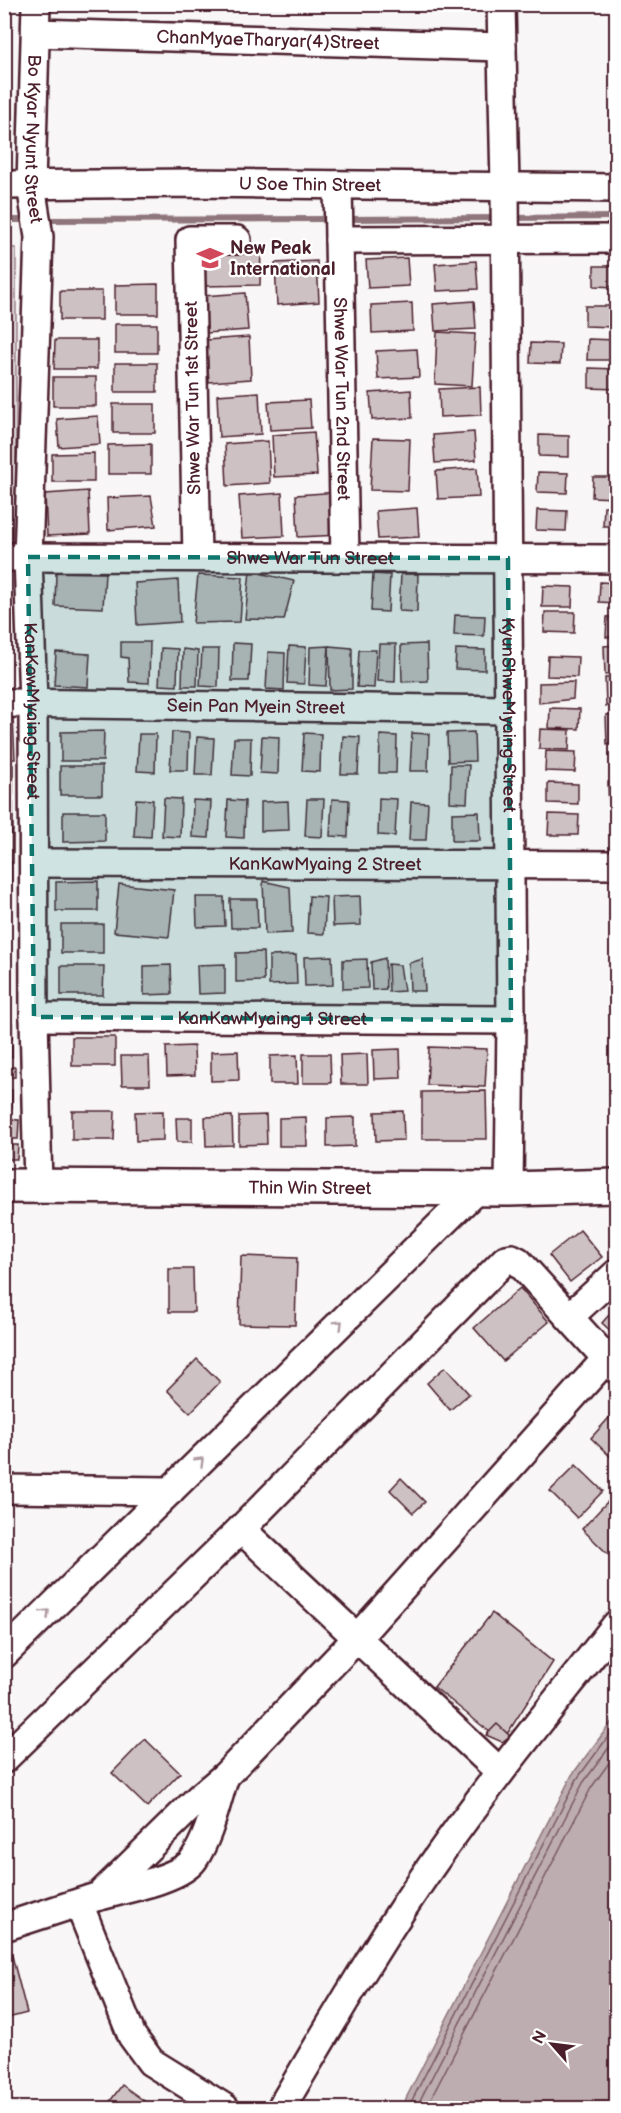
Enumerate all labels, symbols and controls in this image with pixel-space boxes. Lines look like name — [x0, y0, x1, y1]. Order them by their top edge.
street label: ChanMyaeTharyar(4)Street — [156, 26, 380, 54]
street label: Bo Kyar Nyunt Street — [21, 54, 47, 225]
street label: U Soe Thin Street — [239, 173, 382, 196]
place label: New Peak International — [230, 238, 335, 280]
school or university icon: New Peak International — [195, 243, 225, 273]
street label: Shwe War Tun 2nd Street — [330, 297, 354, 501]
street label: Shwe War Tun 1st Street — [181, 301, 205, 495]
street label: Shwe War Tun Street — [226, 547, 394, 569]
street label: KyunShweMyaing Street — [498, 617, 520, 813]
street label: KanKawMyaing Street — [20, 622, 44, 800]
street label: Sein Pan Myein Street — [167, 695, 346, 718]
street label: KanKawMyaing 2 Street — [228, 853, 422, 875]
street label: KanKawMyaing 1 Street — [177, 1007, 367, 1030]
street label: Thin Win Street — [249, 1177, 372, 1199]
one-way arrow — [332, 1321, 343, 1332]
one-way arrow — [193, 1458, 204, 1469]
one-way arrow — [39, 1609, 50, 1620]
north arrow — [522, 2014, 582, 2074]
text: N — [529, 2028, 551, 2047]

